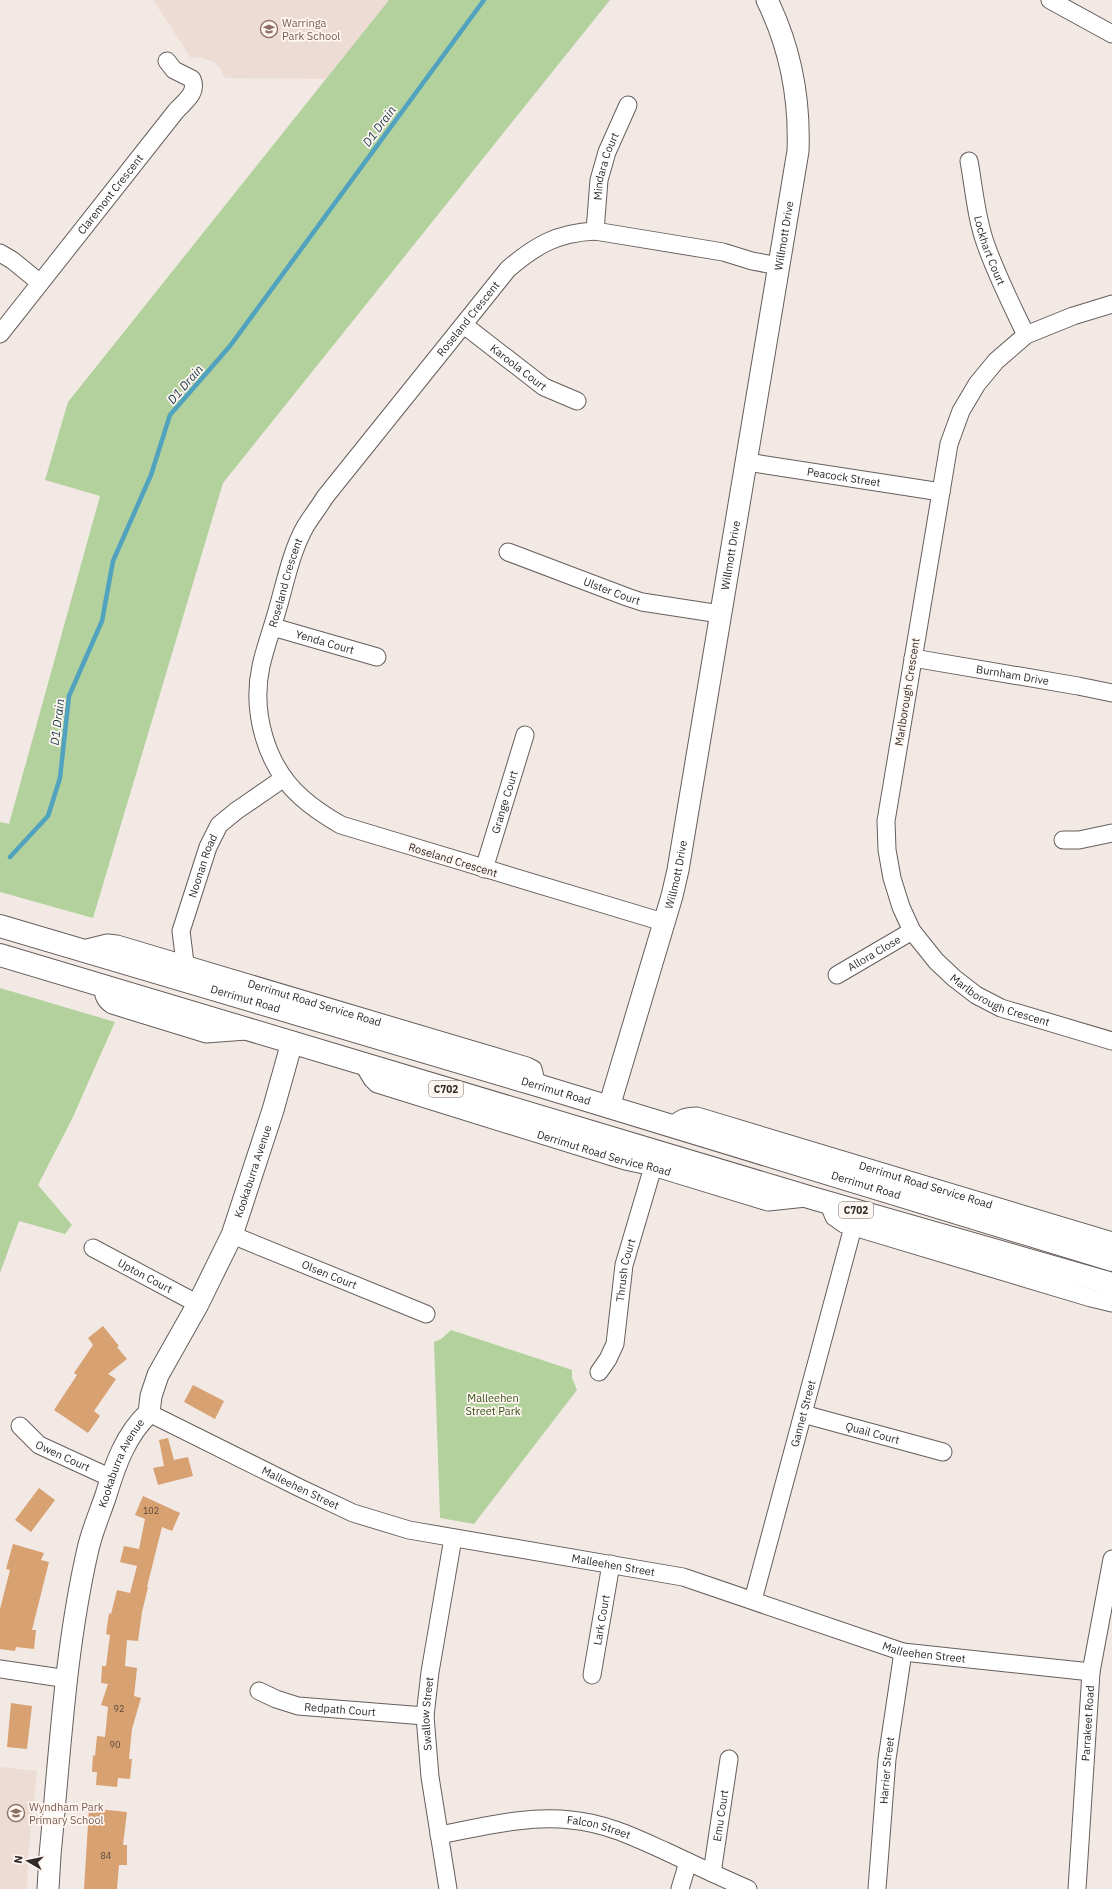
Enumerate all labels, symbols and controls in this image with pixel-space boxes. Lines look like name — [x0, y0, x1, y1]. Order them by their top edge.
place label: Warringa Park School — [282, 16, 340, 43]
school or university icon: Warringa Park School — [259, 19, 279, 39]
water label: D1 Drain — [359, 102, 399, 149]
street label: Mindara Court — [590, 130, 622, 201]
street label: Claremont Crescent — [74, 151, 146, 237]
street label: Willmott Drive — [771, 200, 797, 271]
street label: Lockhart Court — [971, 214, 1008, 287]
street label: Roseland Crescent — [434, 278, 503, 359]
street label: Karoola Court — [487, 341, 550, 394]
water label: D1 Drain — [164, 361, 206, 407]
street label: Peacock Street — [806, 464, 882, 490]
street label: Willmott Drive — [718, 520, 743, 591]
street label: Roseland Crescent — [266, 536, 306, 629]
street label: Ulster Court — [582, 574, 642, 608]
street label: Yenda Court — [294, 627, 356, 657]
street label: Marlborough Crescent — [892, 637, 922, 747]
street label: Burnham Drive — [975, 662, 1050, 688]
water label: D1 Drain — [47, 698, 67, 746]
street label: Grange Court — [488, 769, 521, 835]
street label: Noonan Road — [185, 832, 220, 899]
street label: Willmott Drive — [662, 839, 690, 911]
street label: Roseland Crescent — [407, 840, 499, 880]
street label: Allora Close — [845, 932, 903, 974]
street label: Marlborough Crescent — [947, 971, 1052, 1029]
street label: Derrimut Road Service Road — [246, 976, 383, 1029]
street label: Derrimut Road — [209, 982, 282, 1016]
street label: Derrimut Road — [520, 1074, 593, 1108]
road number: C702 — [429, 1081, 463, 1097]
street label: Kookaburra Avenue — [231, 1123, 275, 1219]
street label: Derrimut Road Service Road — [535, 1127, 673, 1179]
street label: Derrimut Road Service Road — [857, 1158, 994, 1212]
street label: Derrimut Road — [830, 1168, 903, 1202]
road number: C702 — [839, 1202, 873, 1218]
street label: Thrush Court — [613, 1237, 638, 1303]
street label: Upton Court — [115, 1255, 175, 1296]
street label: Olsen Court — [300, 1257, 359, 1292]
street label: Gannet Street — [787, 1378, 819, 1449]
park label: Malleehen Street Park — [465, 1391, 521, 1418]
street label: Kookaburra Avenue — [95, 1416, 147, 1510]
street label: Quail Court — [844, 1419, 901, 1447]
street label: Owen Court — [33, 1437, 92, 1474]
street label: Malleehen Street — [260, 1463, 342, 1513]
house number: 102 — [143, 1505, 159, 1516]
street label: Malleehen Street — [571, 1551, 656, 1579]
street label: Lark Court — [590, 1593, 613, 1646]
street label: Malleehen Street — [881, 1639, 966, 1666]
street label: Swallow Street — [418, 1676, 436, 1751]
street label: Parrakeet Road — [1078, 1685, 1097, 1762]
street label: Redpath Court — [304, 1700, 376, 1719]
house number: 92 — [114, 1703, 124, 1714]
street label: Harrier Street — [877, 1736, 897, 1805]
house number: 90 — [110, 1739, 120, 1750]
street label: Emu Court — [710, 1789, 731, 1842]
place label: Wyndham Park Primary School — [29, 1800, 104, 1827]
school or university icon: Wyndham Park Primary School — [6, 1803, 26, 1823]
street label: Falcon Street — [566, 1813, 633, 1842]
north arrow — [8, 1841, 48, 1881]
house number: 84 — [101, 1850, 111, 1861]
text: N — [11, 1854, 26, 1864]

